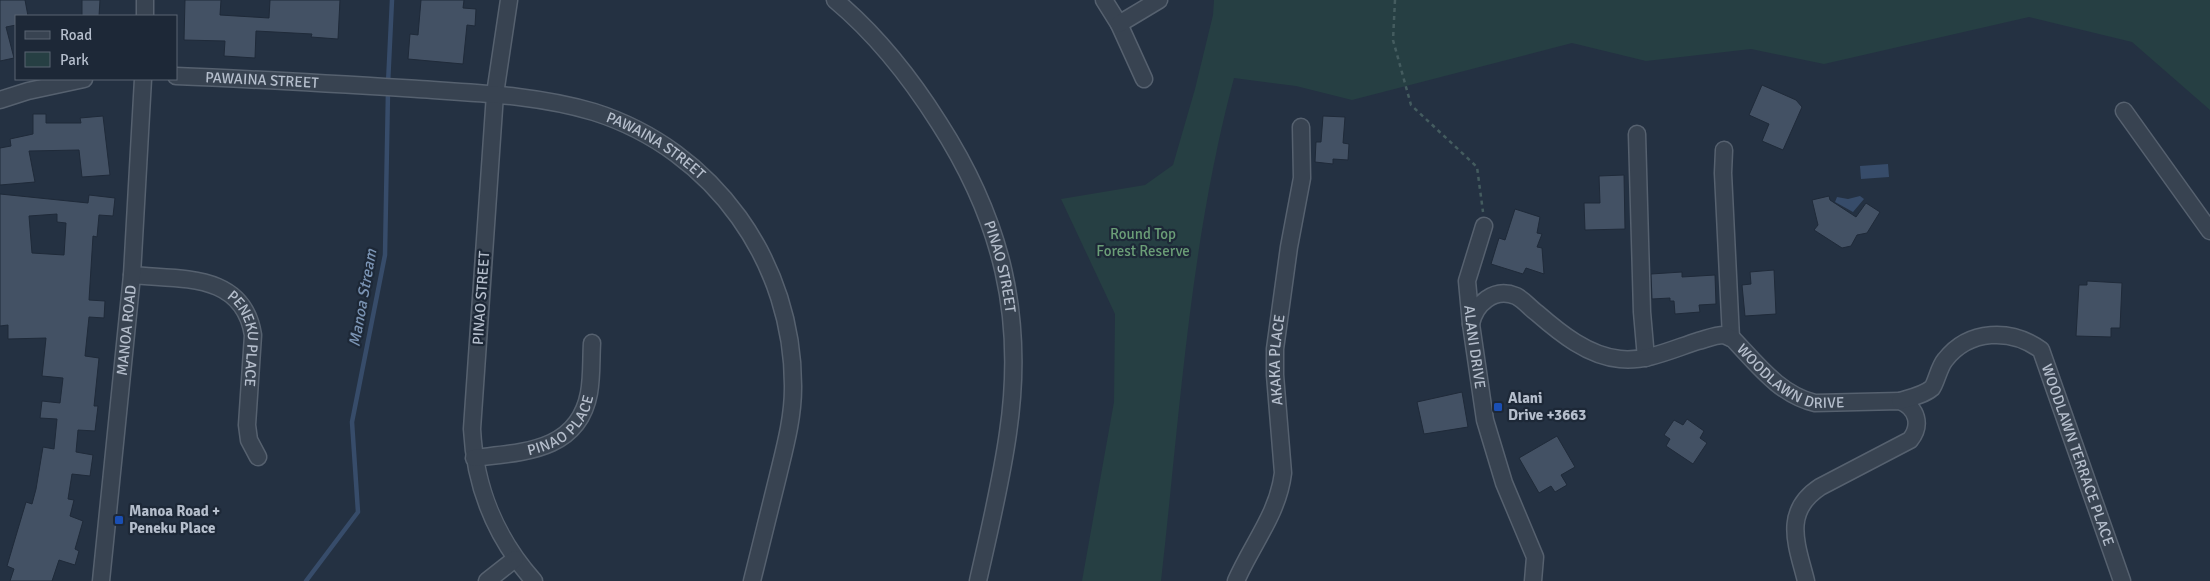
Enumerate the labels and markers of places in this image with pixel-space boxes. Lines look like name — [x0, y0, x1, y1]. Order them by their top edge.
place label: Alani Drive +3663 — [1508, 389, 1586, 424]
marker: Alani Drive +3663 — [1492, 401, 1504, 413]
place label: Manoa Road + Peneku Place — [129, 502, 220, 537]
marker: Manoa Road + Peneku Place — [113, 514, 125, 526]

